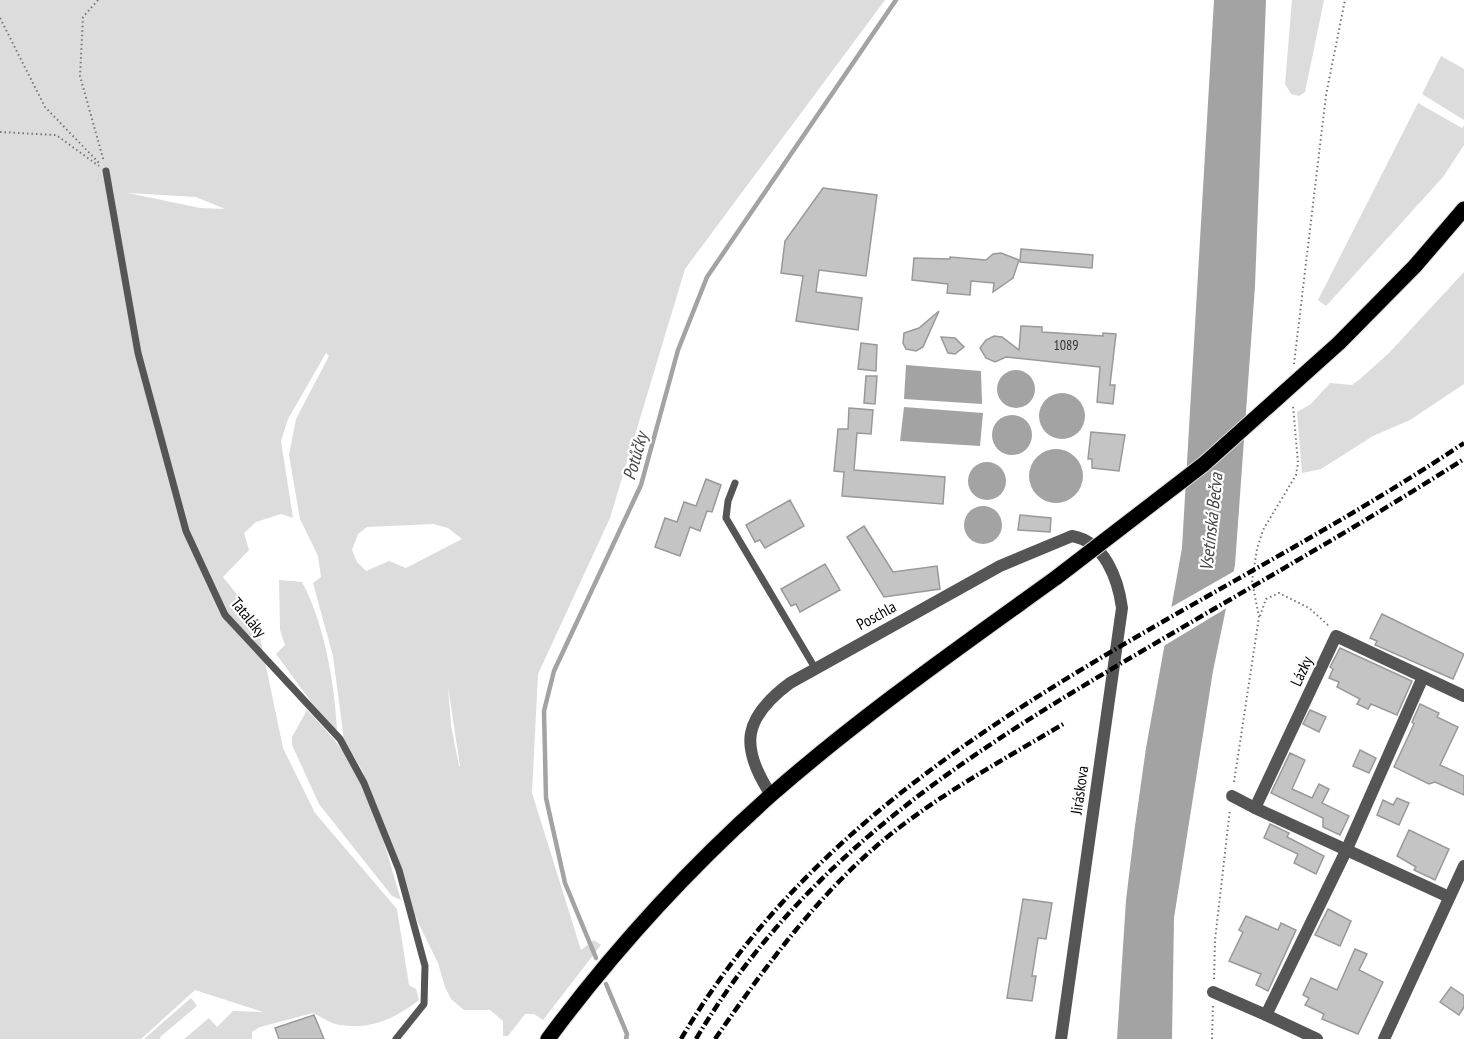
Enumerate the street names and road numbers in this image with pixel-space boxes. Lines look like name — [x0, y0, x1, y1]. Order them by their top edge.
street label: Tataláky — [227, 593, 271, 641]
street label: Poschla — [853, 596, 899, 634]
street label: Lázky — [1285, 653, 1317, 689]
street label: Jiráskova — [1066, 764, 1092, 817]

